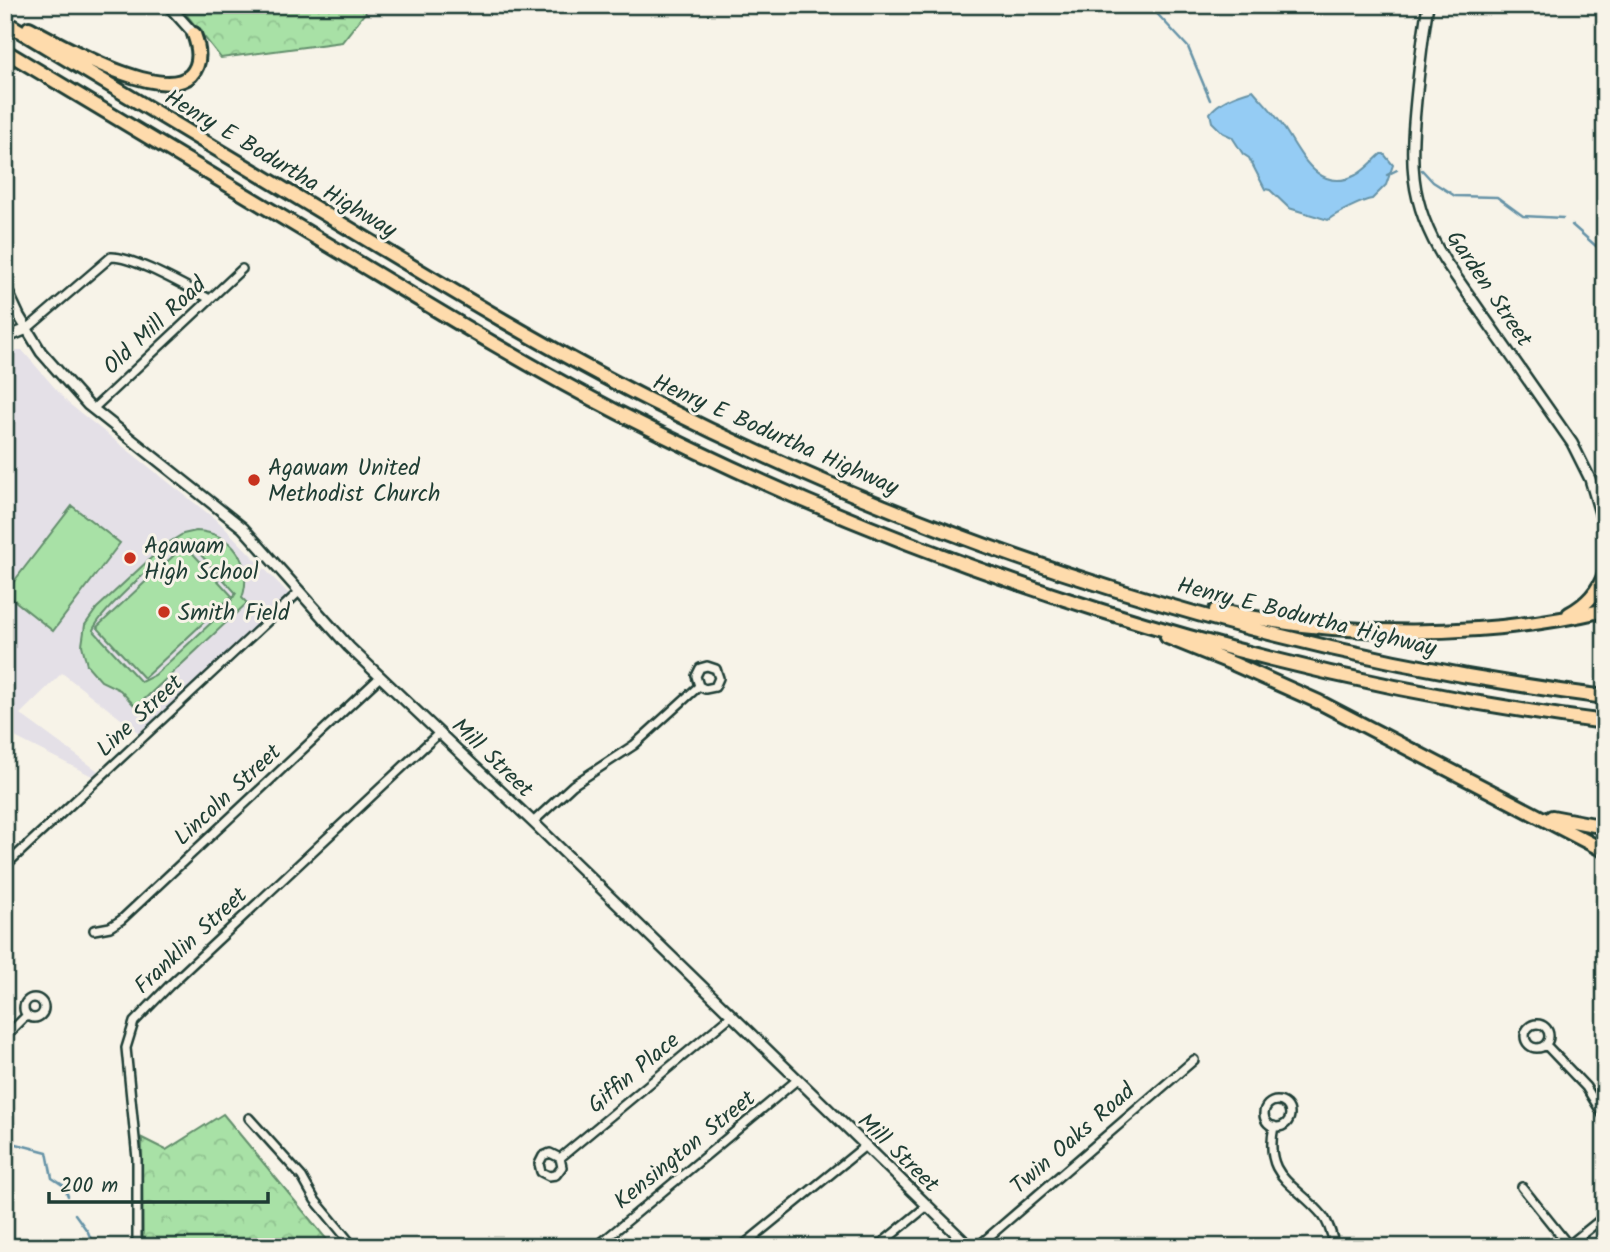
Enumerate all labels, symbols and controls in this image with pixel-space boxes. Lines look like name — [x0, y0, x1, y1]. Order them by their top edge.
street label: Henry E Bodurtha Highway — [157, 81, 403, 249]
street label: Garden Street — [1436, 223, 1541, 356]
street label: Old Mill Road — [95, 268, 216, 384]
street label: Henry E Bodurtha Highway — [646, 365, 904, 506]
place label: Agawam United Methodist Church — [268, 451, 440, 513]
marker: Agawam United Methodist Church — [246, 472, 262, 488]
place label: Agawam High School — [144, 529, 259, 591]
marker: Agawam High School — [122, 550, 138, 566]
street label: Henry E Bodurtha Highway — [1173, 568, 1440, 668]
place label: Smith Field — [178, 596, 290, 632]
marker: Smith Field — [156, 604, 172, 620]
street label: Line Street — [89, 666, 193, 767]
street label: Mill Street — [442, 710, 542, 808]
street label: Lincoln Street — [166, 735, 291, 855]
street label: Franklin Street — [126, 878, 257, 1004]
street label: Giffin Place — [580, 1024, 688, 1123]
street label: Twin Oaks Road — [1003, 1075, 1144, 1204]
street label: Kensington Street — [606, 1081, 765, 1219]
street label: Mill Street — [848, 1105, 948, 1203]
scale bar — [49, 1161, 268, 1205]
text: 200 m — [60, 1170, 118, 1203]

